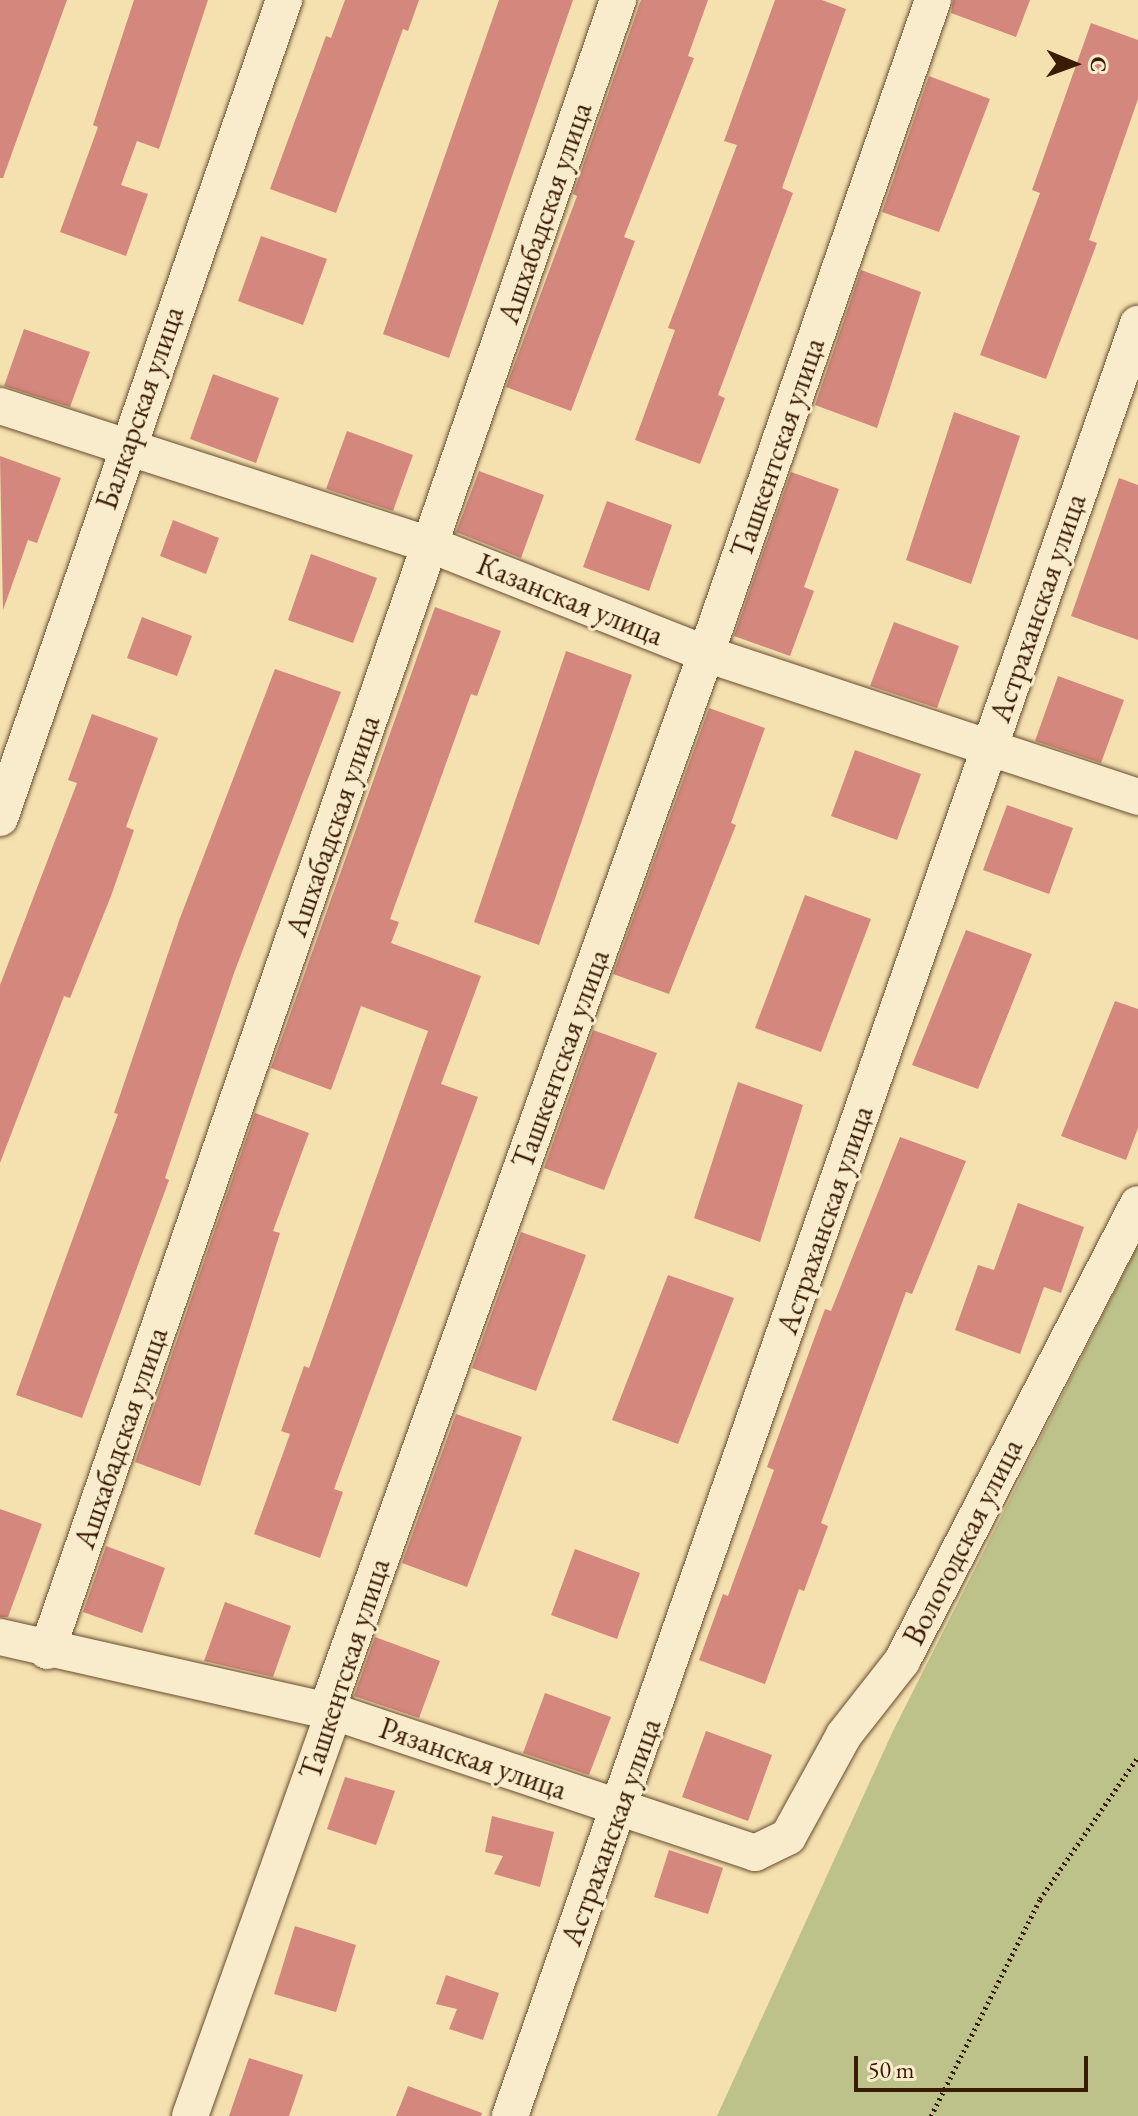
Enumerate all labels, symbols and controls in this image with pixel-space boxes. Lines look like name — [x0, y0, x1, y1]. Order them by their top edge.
north arrow — [1034, 24, 1114, 104]
text: С — [1084, 56, 1113, 72]
street label: Ашхабадская улица — [490, 98, 600, 328]
street label: Балкарская улица — [88, 302, 192, 514]
street label: Ташкентская улица — [724, 333, 832, 563]
street label: Астраханская улица — [982, 489, 1094, 727]
street label: Казанская улица — [472, 546, 668, 654]
street label: Ашхабадская улица — [278, 711, 388, 941]
street label: Ташкентская улица — [505, 945, 617, 1173]
street label: Астраханская улица — [769, 1101, 881, 1339]
street label: Ашхабадская улица — [66, 1323, 176, 1553]
street label: Вологодская улица — [896, 1433, 1030, 1651]
street label: Ташкентская улица — [292, 1554, 398, 1784]
street label: Рязанская улица — [375, 1710, 571, 1808]
street label: Астраханская улица — [553, 1713, 669, 1951]
scale bar — [858, 2040, 1092, 2090]
text: 50 m — [868, 2054, 915, 2085]

